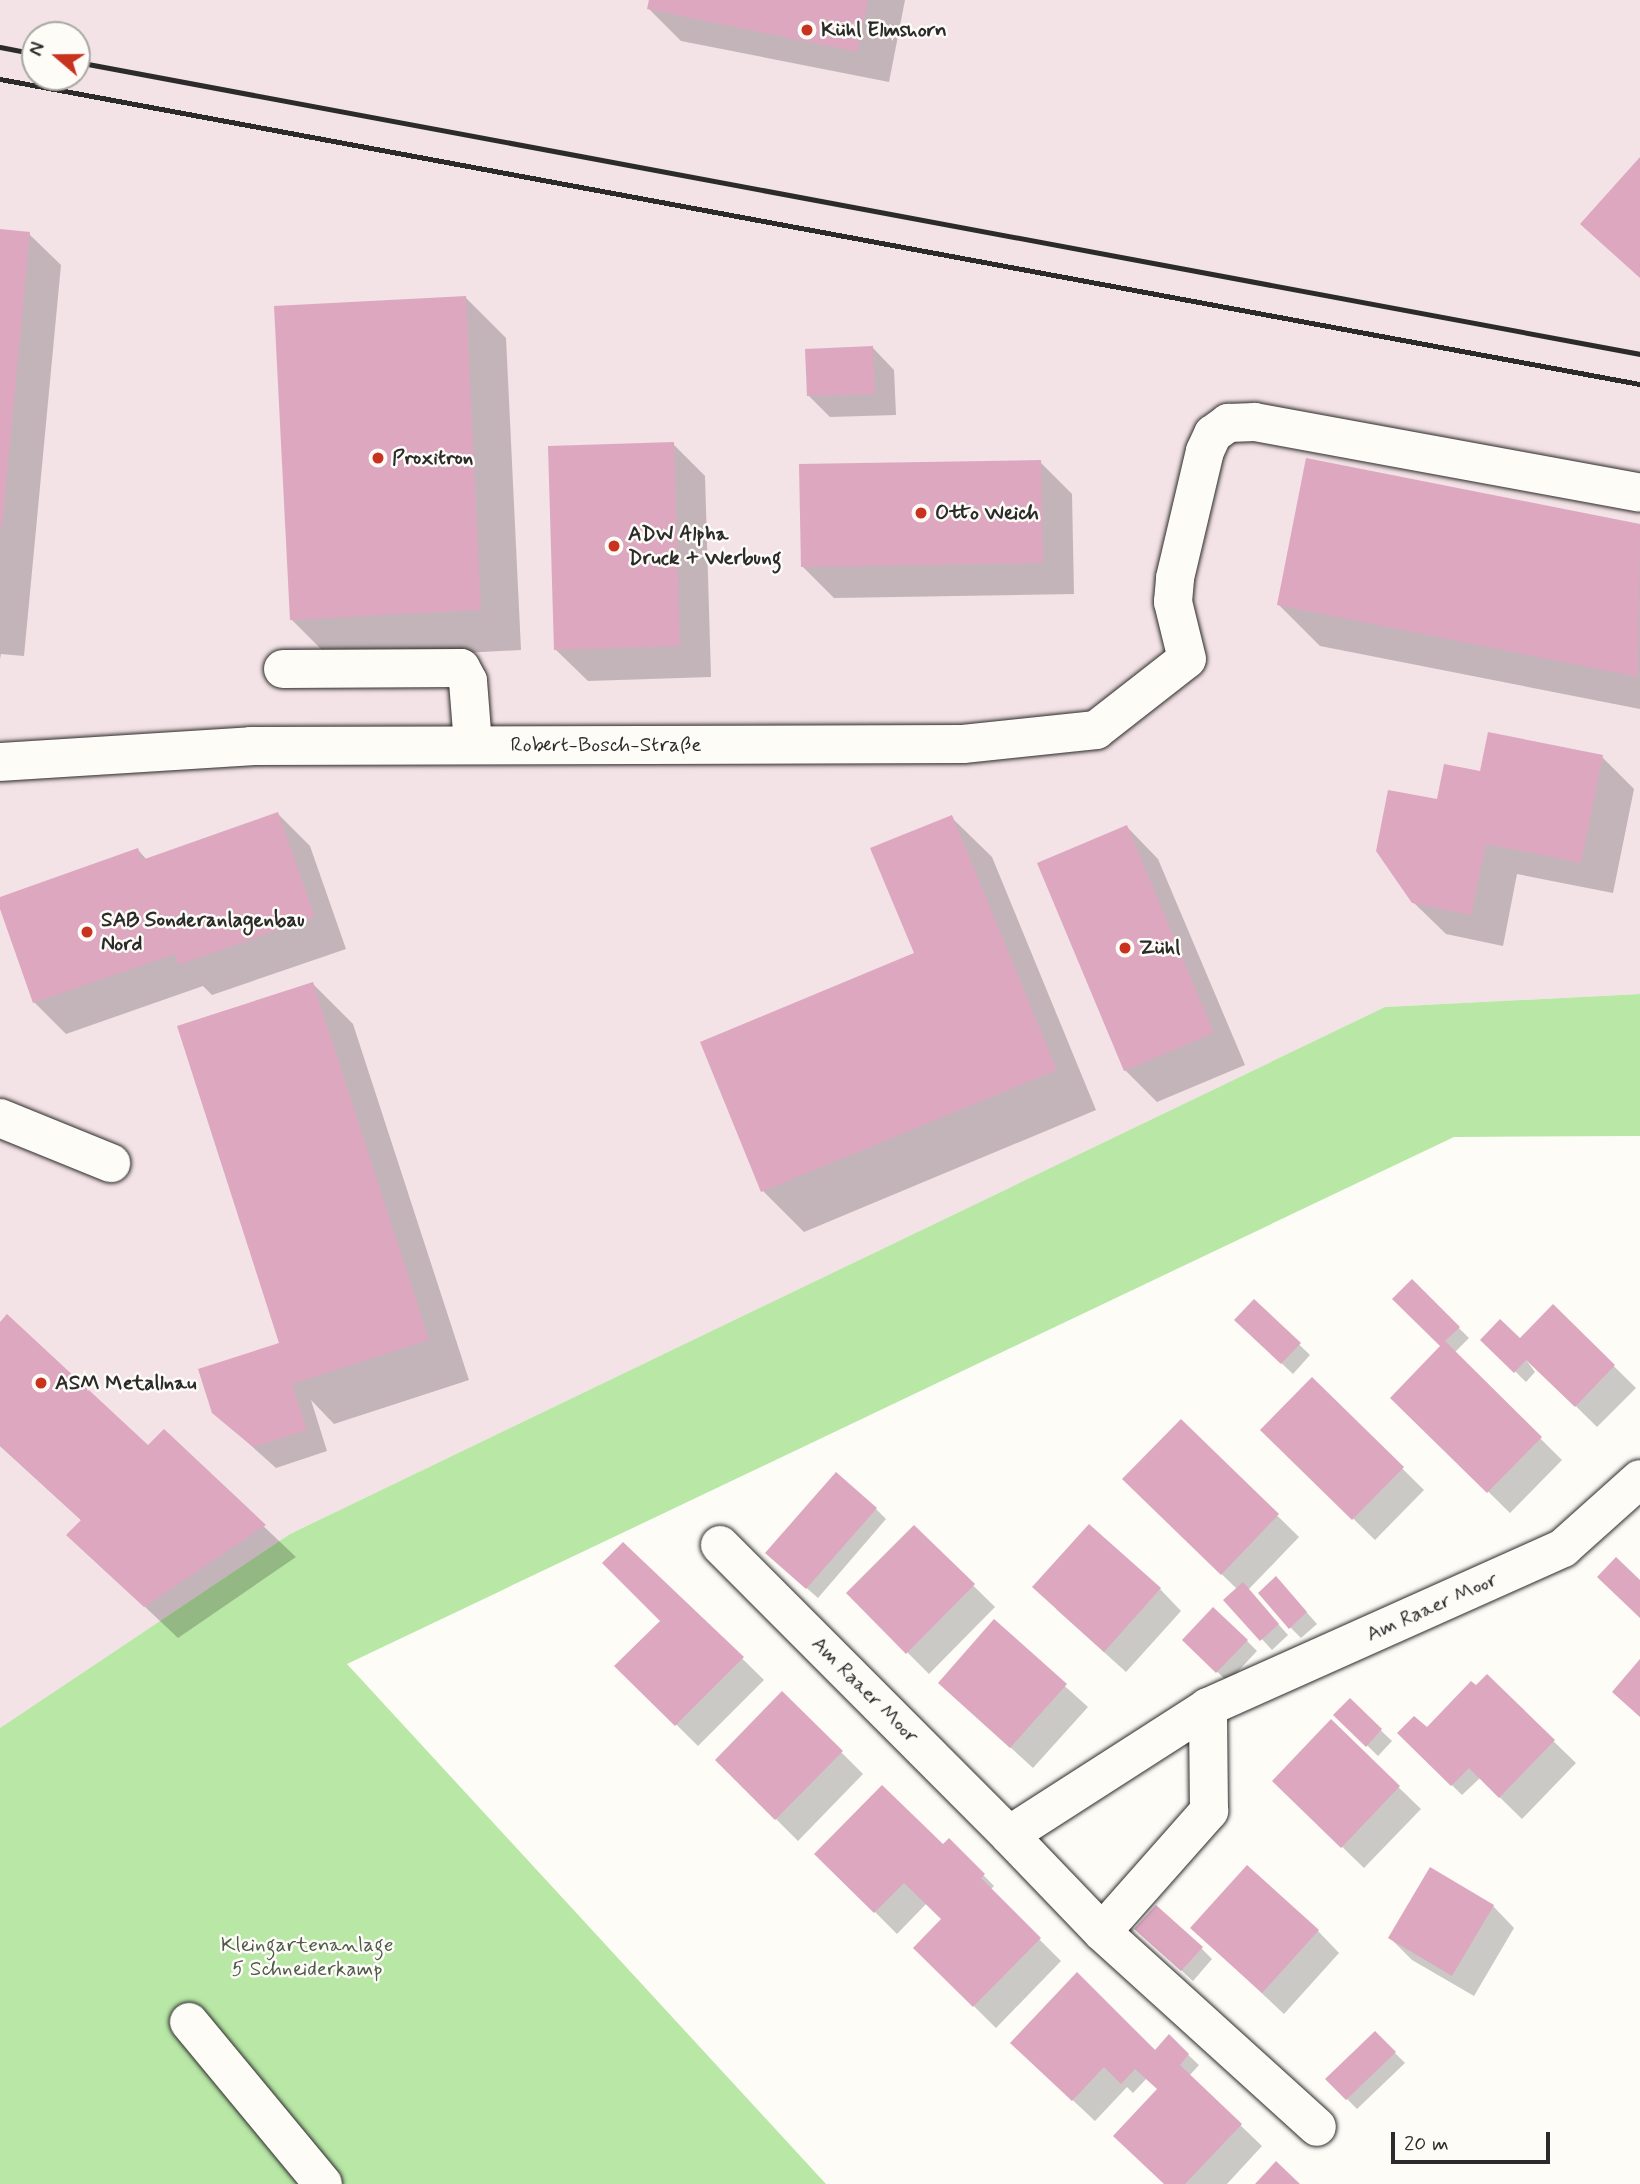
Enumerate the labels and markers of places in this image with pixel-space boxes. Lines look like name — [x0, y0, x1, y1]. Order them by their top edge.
place label: Kühl Elmshorn — [821, 17, 951, 43]
marker: Kühl Elmshorn — [799, 22, 815, 38]
place label: Proxitron — [392, 445, 473, 471]
marker: Proxitron — [370, 450, 386, 466]
place label: Otto Weich — [935, 500, 1039, 526]
marker: Otto Weich — [913, 505, 929, 521]
place label: ADW Alpha Druck + Werbung — [628, 521, 782, 571]
marker: ADW Alpha Druck + Werbung — [606, 538, 622, 554]
place label: SAB Sonderanlagenbau Nord — [101, 907, 309, 957]
marker: SAB Sonderanlagenbau Nord — [79, 924, 95, 940]
place label: Zühl — [1139, 935, 1180, 961]
marker: Zühl — [1117, 940, 1133, 956]
place label: ASM Metallnau — [55, 1370, 194, 1396]
marker: ASM Metallnau — [33, 1375, 49, 1391]

